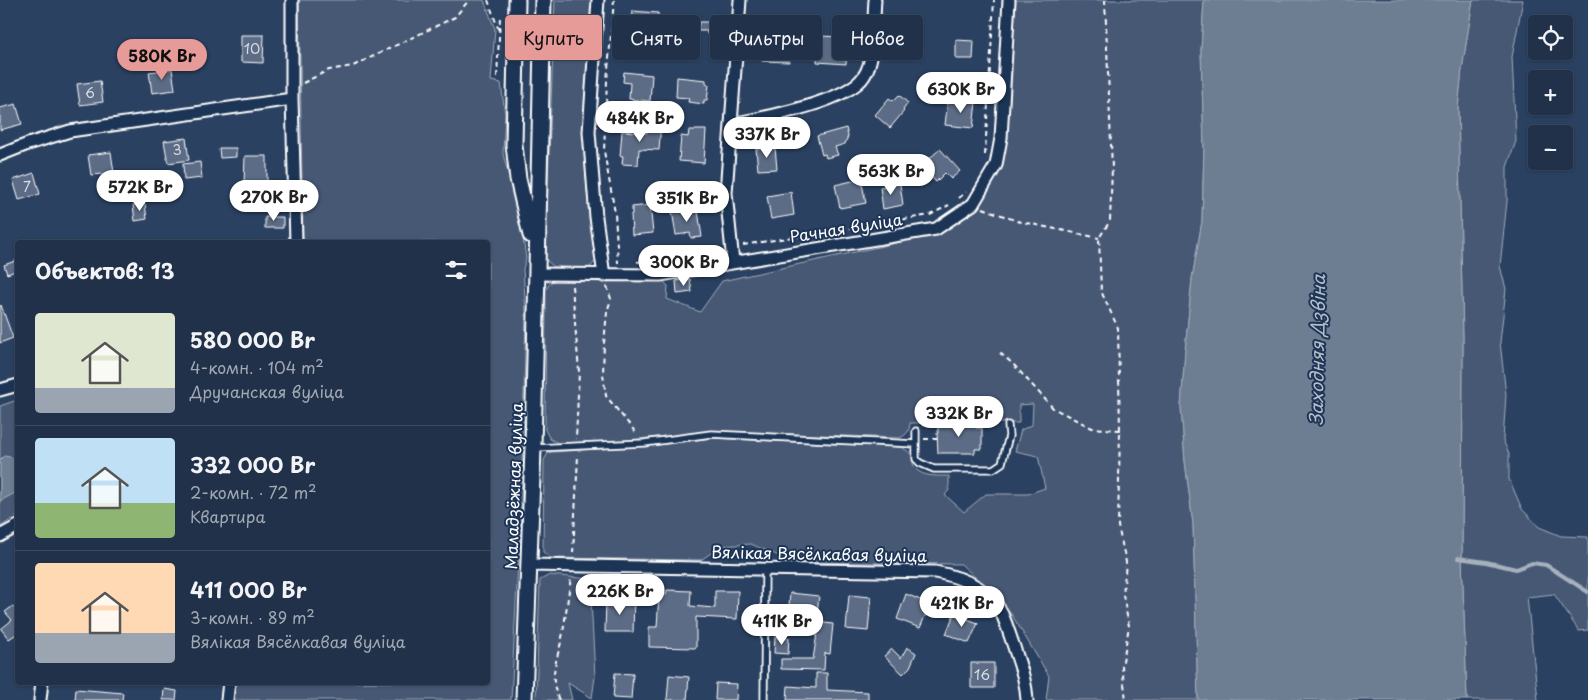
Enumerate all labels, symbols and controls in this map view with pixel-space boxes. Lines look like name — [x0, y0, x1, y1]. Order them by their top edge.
chip: Купить — [505, 15, 602, 60]
chip: Снять — [612, 15, 700, 60]
chip: Фильтры — [710, 15, 822, 60]
chip: Новое — [832, 15, 923, 60]
map controls — [1528, 15, 1573, 170]
button: locate — [1528, 15, 1573, 60]
pin: 580K Br — [116, 38, 208, 81]
house number: 10 — [244, 38, 260, 59]
text: 580K Br — [128, 43, 196, 67]
button: + — [1528, 70, 1573, 115]
pin: 630K Br — [915, 72, 1007, 114]
text: 630K Br — [927, 76, 995, 100]
house number: 6 — [85, 82, 95, 103]
pin: 484K Br — [594, 100, 686, 143]
text: 484K Br — [606, 105, 674, 129]
pin: 337K Br — [721, 116, 813, 159]
text: 337K Br — [734, 121, 800, 145]
button: − — [1528, 125, 1573, 170]
house number: 3 — [172, 139, 182, 160]
pin: 563K Br — [845, 154, 937, 196]
text: 563K Br — [858, 158, 924, 182]
pin: 572K Br — [94, 170, 186, 212]
text: 572K Br — [107, 174, 173, 198]
house number: 7 — [23, 176, 31, 197]
pin: 270K Br — [228, 180, 320, 222]
pin: 351K Br — [641, 180, 733, 223]
text: 270K Br — [241, 184, 307, 208]
text: 351K Br — [656, 185, 718, 209]
street label: Рачная вуліца — [788, 206, 904, 248]
pin: 300K Br — [638, 244, 730, 287]
text: 300K Br — [649, 249, 719, 273]
text: Объектов: 13 — [35, 254, 175, 286]
icon: filters — [442, 256, 470, 284]
water label: Заходняя Дзвіна — [1302, 273, 1331, 426]
text: 580 000 Br — [190, 323, 315, 355]
icon: home — [75, 333, 135, 393]
text: 4-комн. · 104 m² — [190, 355, 324, 379]
text: Дручанская вуліца — [190, 379, 344, 403]
pin: 332K Br — [913, 396, 1005, 438]
text: 332K Br — [925, 400, 993, 424]
street label: Маладзёжная вуліца — [498, 402, 528, 570]
text: 332 000 Br — [190, 448, 315, 480]
icon: home — [75, 458, 135, 518]
text: 2-комн. · 72 m² — [190, 480, 317, 504]
text: Квартира — [190, 504, 265, 528]
street label: Вялікая Вясёлкавая вуліца — [711, 539, 927, 567]
text: 411 000 Br — [190, 573, 307, 605]
pin: 226K Br — [574, 574, 666, 616]
text: 226K Br — [587, 578, 653, 602]
icon: home — [75, 583, 135, 643]
pin: 421K Br — [916, 586, 1008, 628]
text: 421K Br — [931, 590, 993, 614]
pin: 411K Br — [736, 604, 828, 646]
text: 3-комн. · 89 m² — [190, 605, 315, 629]
text: 411K Br — [752, 608, 812, 632]
text: Вялікая Вясёлкавая вуліца — [190, 629, 406, 653]
house number: 16 — [974, 664, 990, 685]

